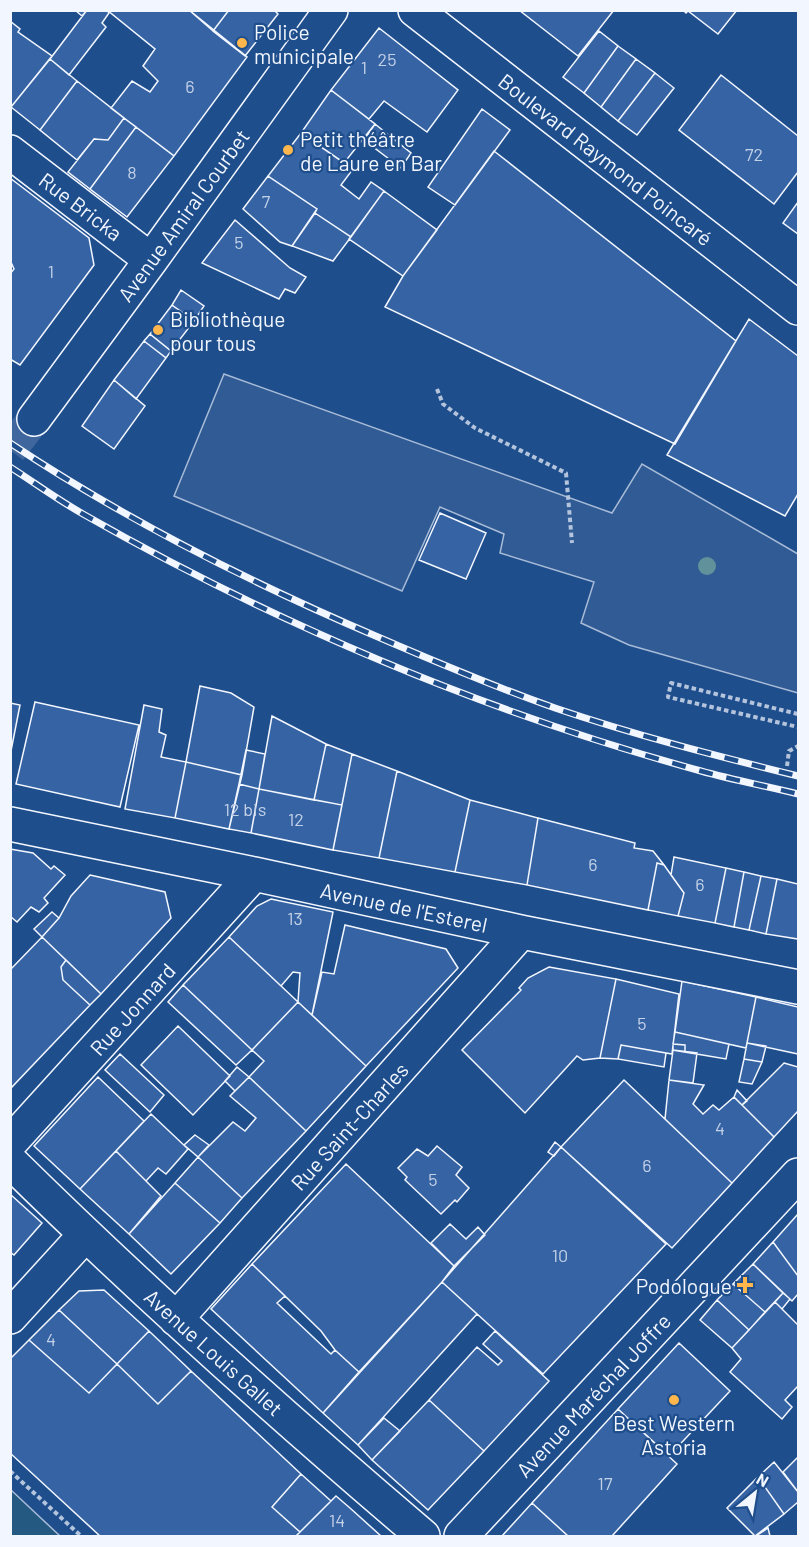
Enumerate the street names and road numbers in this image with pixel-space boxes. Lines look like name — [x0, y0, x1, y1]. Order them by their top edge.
street label: Boulevard Raymond Poincaré — [494, 68, 718, 250]
street label: Avenue Amiral Courbet — [112, 124, 254, 306]
street label: Rue Bricka — [34, 167, 128, 245]
street label: Avenue de l'Esterel — [318, 877, 490, 937]
street label: Rue Jonnard — [84, 958, 180, 1060]
street label: Rue Saint-Charles — [285, 1057, 413, 1195]
street label: Avenue Louis Gallet — [140, 1283, 288, 1421]
street label: Avenue Maréchal Joffre — [511, 1308, 675, 1482]

